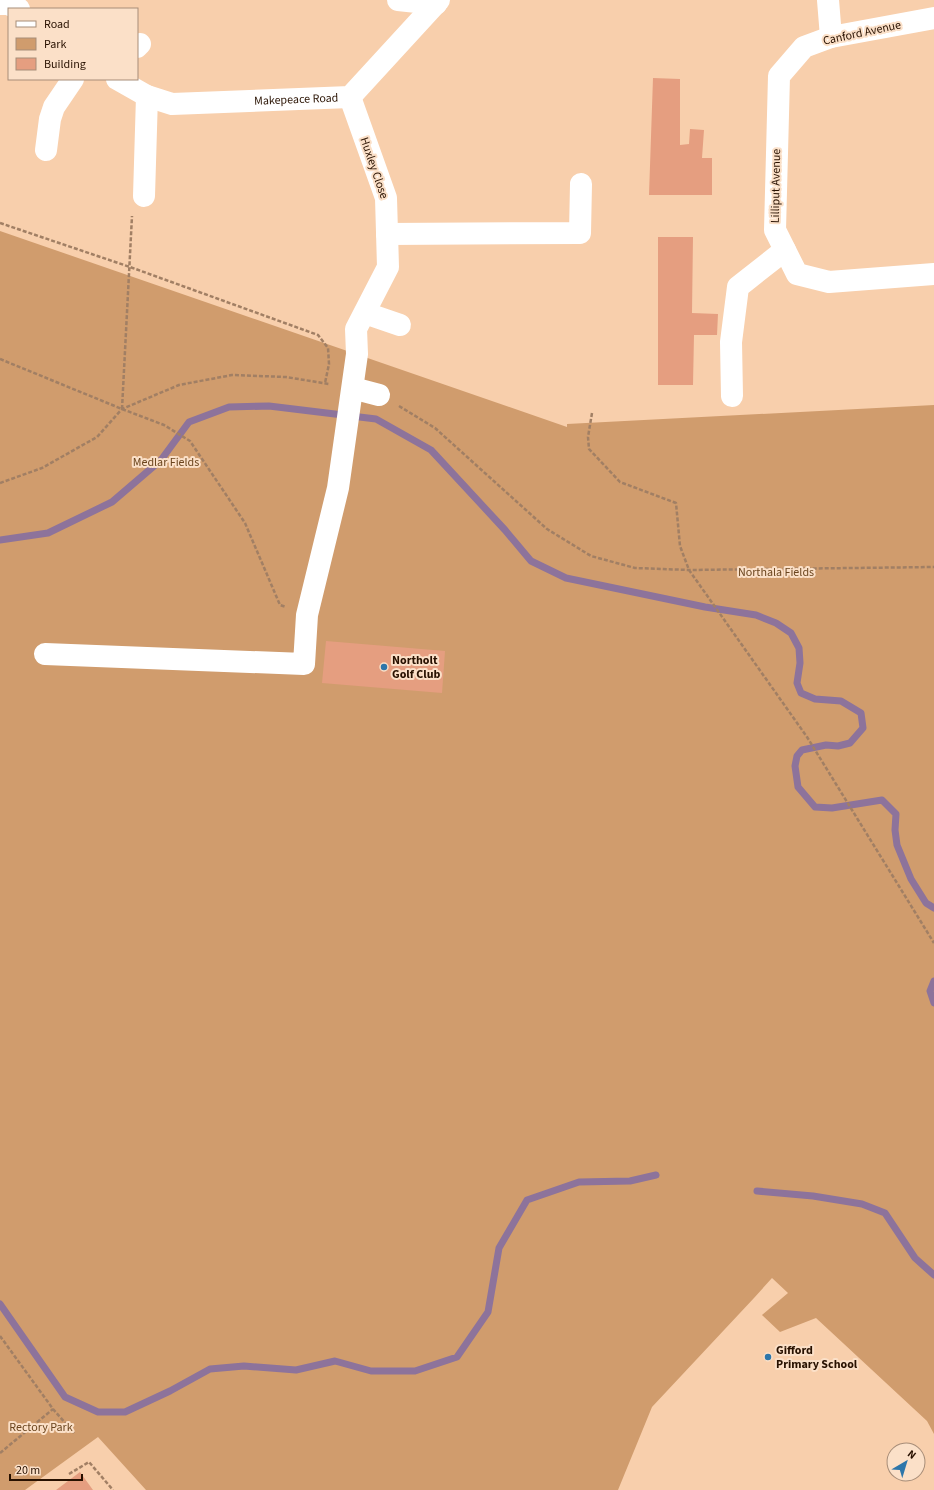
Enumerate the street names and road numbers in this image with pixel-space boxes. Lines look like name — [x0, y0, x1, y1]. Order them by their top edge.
street label: Canford Avenue — [821, 16, 903, 50]
street label: Makepeace Road — [254, 89, 339, 109]
street label: Huxley Close — [356, 135, 392, 201]
street label: Lilliput Avenue — [767, 149, 785, 223]

